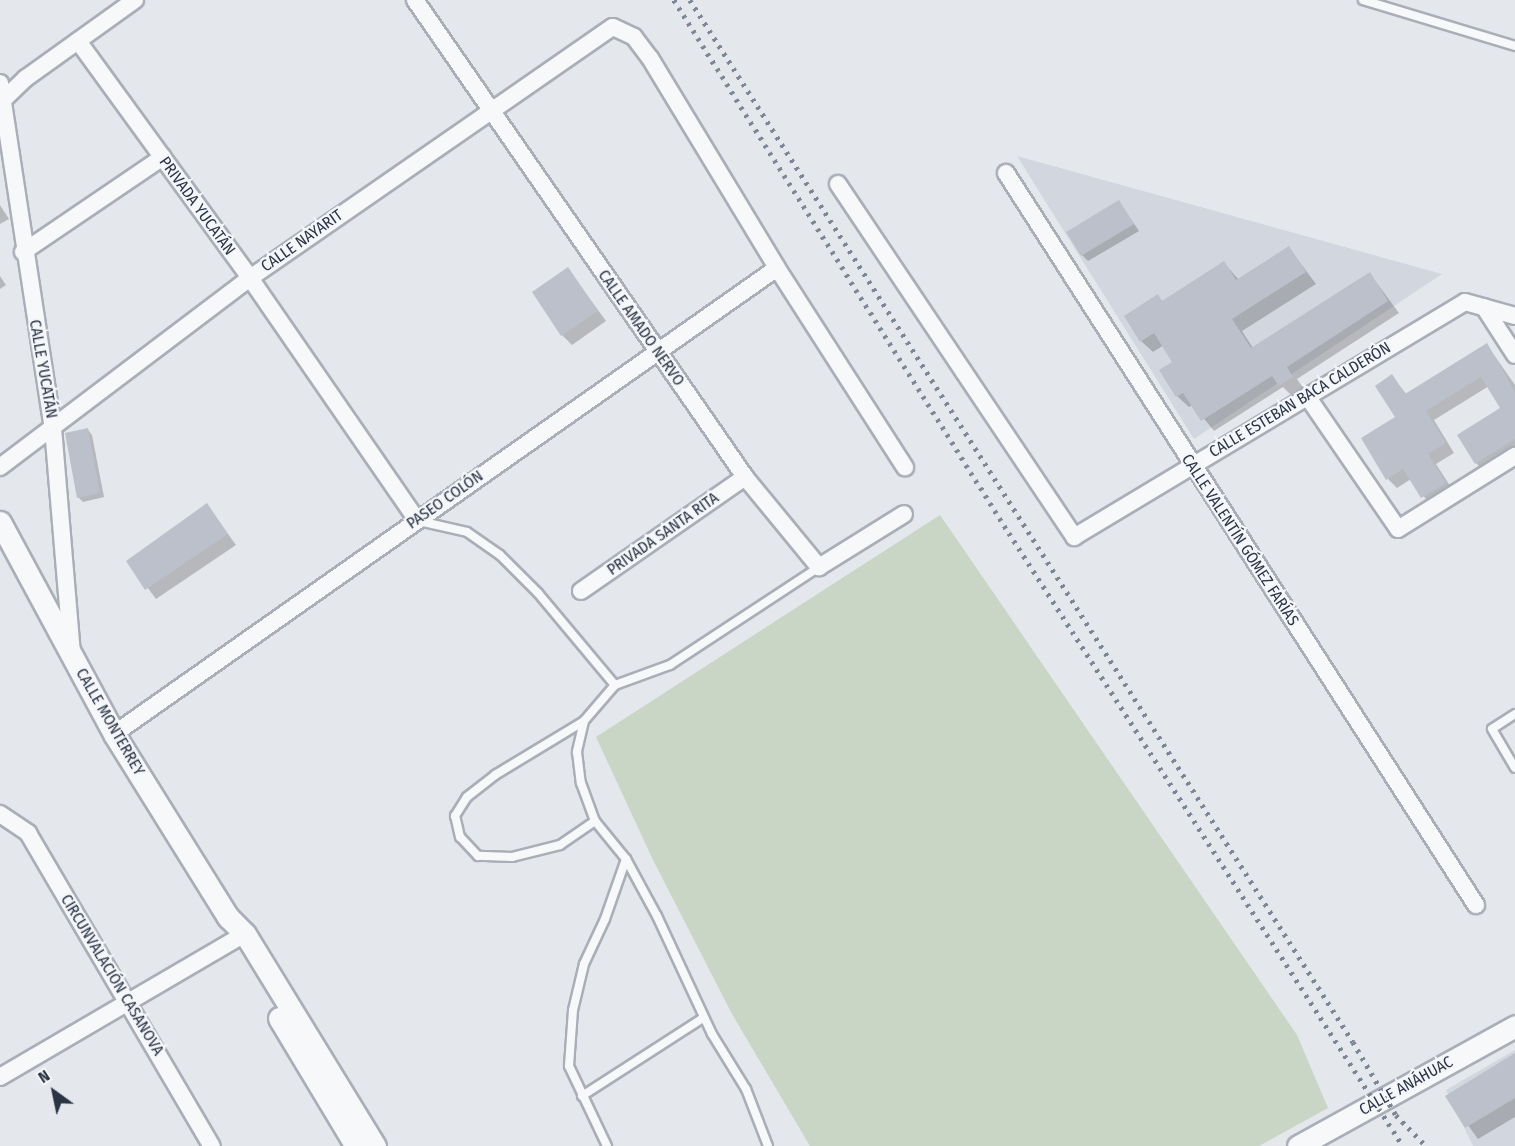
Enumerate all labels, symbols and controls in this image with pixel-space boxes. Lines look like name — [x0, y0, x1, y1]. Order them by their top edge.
street label: PRIVADA YUCATÁN — [155, 153, 239, 259]
street label: CALLE NAYARIT — [257, 206, 347, 276]
street label: CALLE AMADO NERVO — [594, 266, 688, 390]
street label: CALLE YUCATÁN — [25, 318, 61, 420]
street label: CALLE ESTEBAN BACA CALDERÓN — [1206, 338, 1394, 462]
street label: CALLE VALENTÍN GÓMEZ FARÍAS — [1177, 451, 1303, 629]
street label: PASEO COLÓN — [403, 467, 487, 533]
street label: PRIVADA SANTA RITA — [604, 488, 722, 580]
street label: CALLE MONTERREY — [72, 665, 148, 779]
street label: CIRCUNVALACIÓN CASANOVA — [56, 891, 168, 1059]
street label: CALLE ANÁHUAC — [1356, 1052, 1456, 1120]
north arrow — [24, 1062, 84, 1122]
text: N — [35, 1066, 53, 1087]

